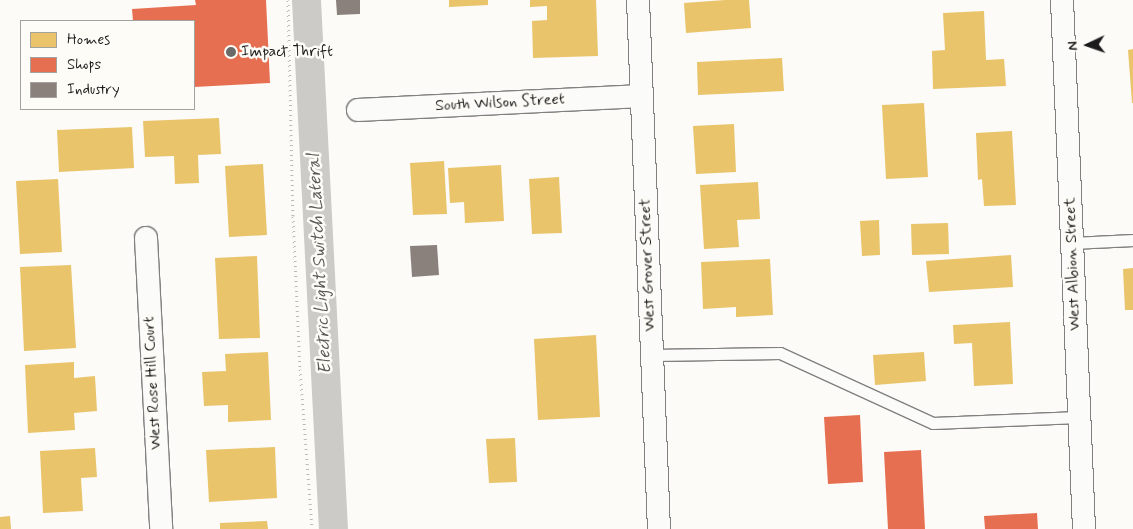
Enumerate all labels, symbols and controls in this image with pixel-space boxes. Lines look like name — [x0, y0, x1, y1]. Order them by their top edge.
legend — [20, 20, 195, 110]
north arrow — [1063, 20, 1113, 70]
text: Homes — [67, 30, 110, 50]
text: N — [1064, 41, 1082, 51]
place label: Impact Thrift — [241, 42, 333, 62]
marker: Impact Thrift — [225, 46, 237, 58]
text: Shops — [67, 55, 101, 75]
text: Industry — [67, 80, 120, 100]
street label: South Wilson Street — [434, 90, 566, 116]
water label: Electric Light Switch Lateral — [303, 152, 337, 376]
street label: West Albion Street — [1061, 197, 1085, 331]
street label: West Grover Street — [636, 199, 660, 331]
street label: West Rose Hill Court — [140, 315, 166, 451]

